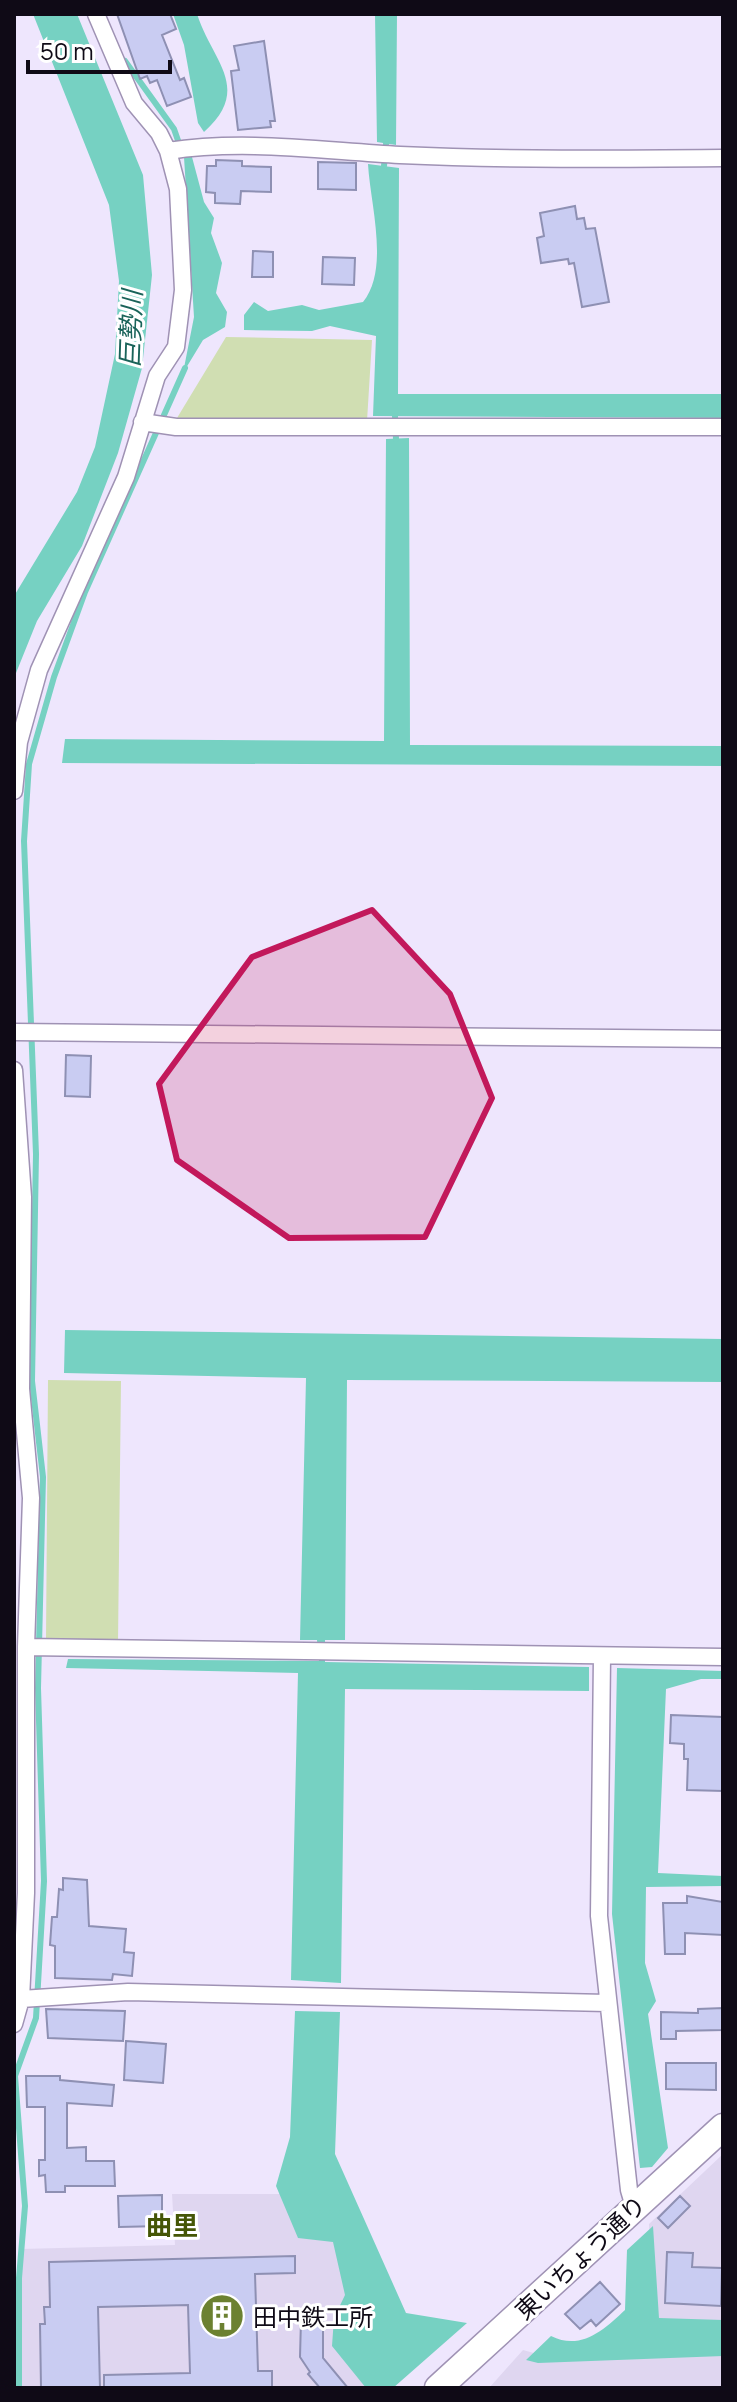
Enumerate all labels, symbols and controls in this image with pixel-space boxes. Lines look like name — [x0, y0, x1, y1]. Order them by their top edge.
scale bar — [28, 24, 170, 74]
text: 50 m — [40, 34, 94, 67]
water label: 巨勢川 — [111, 286, 149, 369]
street label: 東いちょう通り — [507, 2188, 653, 2326]
district label: 曲里 — [146, 2207, 198, 2243]
building icon: 田中鉄工所 — [198, 2292, 246, 2340]
place label: 田中鉄工所 — [253, 2300, 373, 2333]

